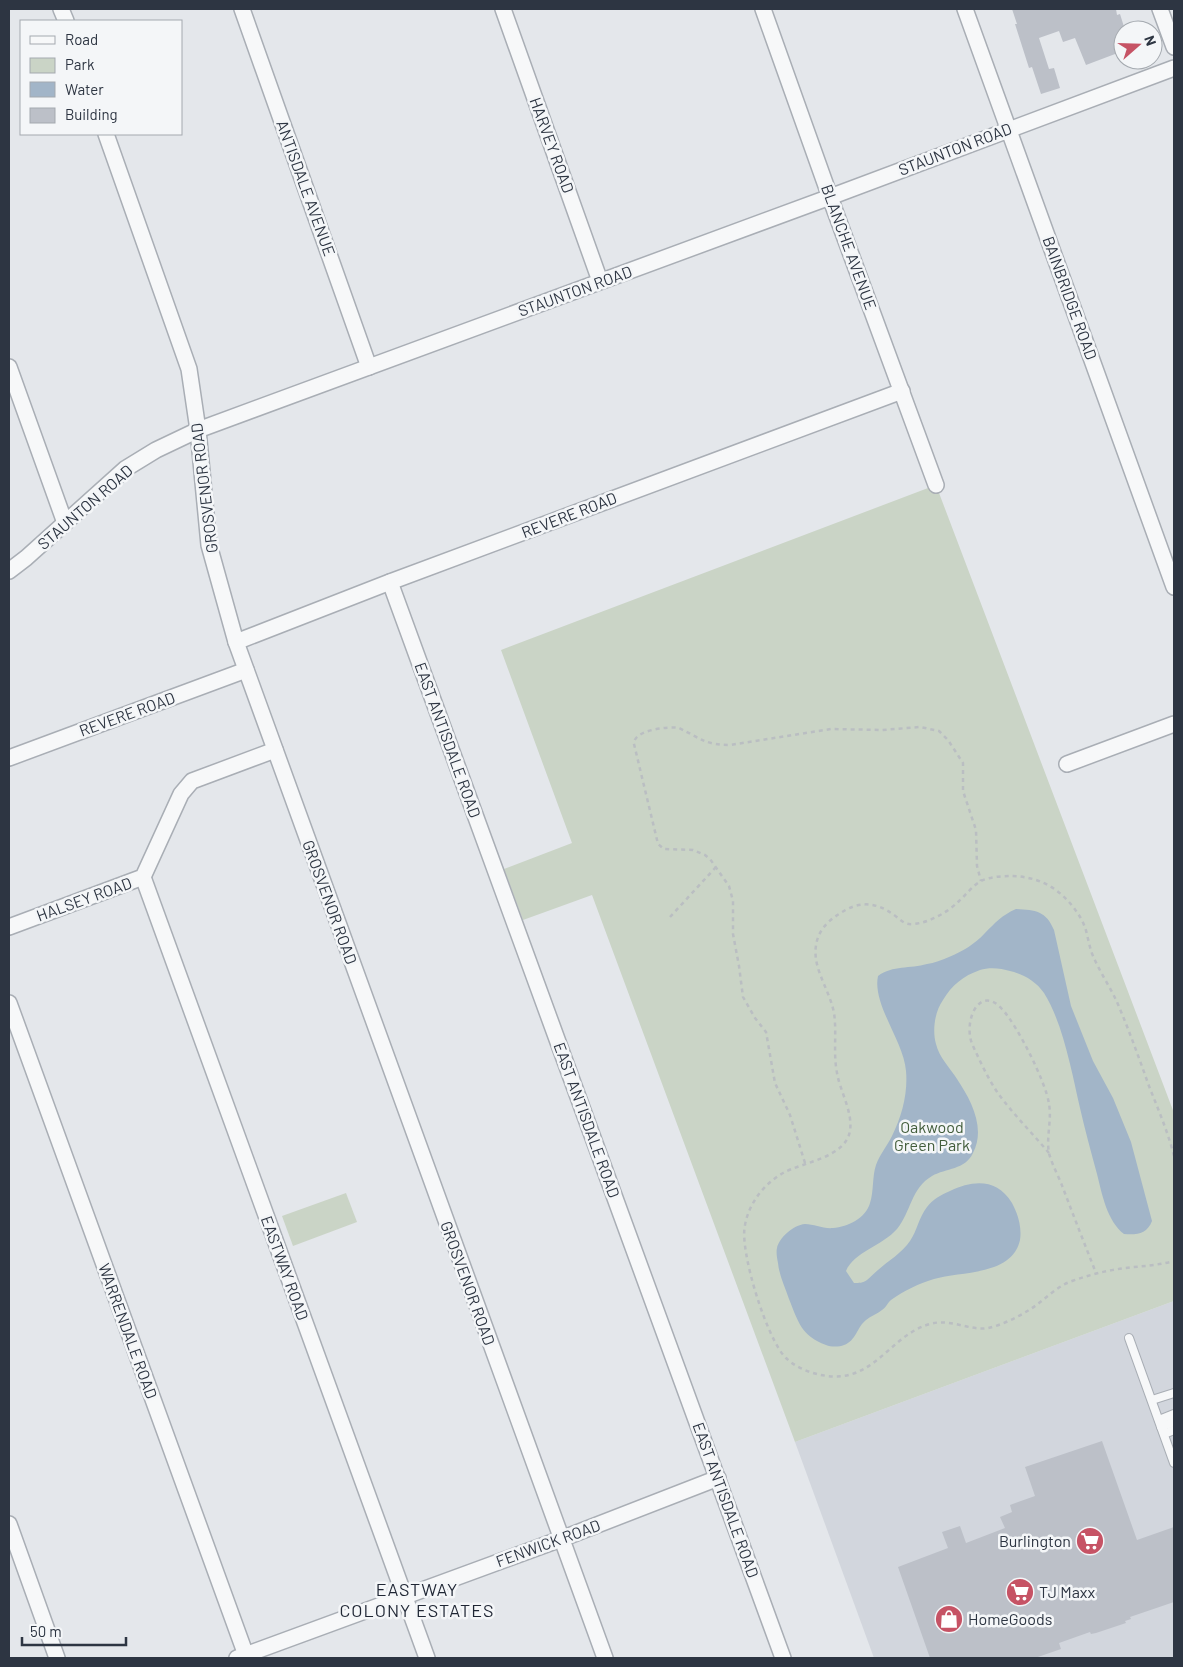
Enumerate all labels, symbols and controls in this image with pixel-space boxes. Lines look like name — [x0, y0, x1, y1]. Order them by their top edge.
legend — [20, 20, 182, 135]
north arrow — [1113, 20, 1163, 70]
text: Road — [65, 30, 98, 48]
text: N — [1141, 33, 1160, 48]
text: Park — [65, 55, 95, 73]
text: Water — [65, 80, 104, 98]
street label: HARVEY ROAD — [526, 94, 579, 195]
text: Building — [65, 105, 118, 123]
street label: ANTISDALE AVENUE — [273, 117, 340, 258]
street label: STAUNTON ROAD — [896, 118, 1014, 179]
street label: BLANCHE AVENUE — [818, 182, 881, 312]
street label: BAINBRIDGE ROAD — [1039, 234, 1102, 362]
street label: STAUNTON ROAD — [515, 261, 634, 320]
street label: GROSVENOR ROAD — [186, 422, 221, 554]
street label: STAUNTON ROAD — [33, 460, 136, 553]
street label: REVERE ROAD — [518, 488, 619, 541]
street label: EAST ANTISDALE ROAD — [412, 660, 485, 820]
street label: REVERE ROAD — [76, 687, 177, 740]
street label: GROSVENOR ROAD — [299, 837, 362, 967]
street label: HALSEY ROAD — [34, 872, 134, 925]
street label: EAST ANTISDALE ROAD — [551, 1040, 624, 1200]
park label: Oakwood Green Park — [894, 1117, 970, 1154]
street label: EASTWAY ROAD — [258, 1213, 313, 1323]
street label: GROSVENOR ROAD — [437, 1218, 500, 1348]
street label: WARRENDALE ROAD — [95, 1261, 162, 1401]
street label: EAST ANTISDALE ROAD — [690, 1420, 763, 1580]
street label: FENWICK ROAD — [493, 1515, 603, 1570]
supermarket icon: Burlington — [1075, 1526, 1105, 1556]
place label: Burlington — [999, 1531, 1071, 1550]
supermarket icon: TJ Maxx — [1005, 1577, 1035, 1607]
district label: EASTWAY COLONY ESTATES — [339, 1578, 495, 1621]
place label: TJ Maxx — [1039, 1582, 1095, 1601]
shop icon: HomeGoods — [934, 1604, 964, 1634]
place label: HomeGoods — [968, 1609, 1053, 1628]
scale bar — [22, 1614, 126, 1646]
text: 50 m — [30, 1622, 62, 1640]

